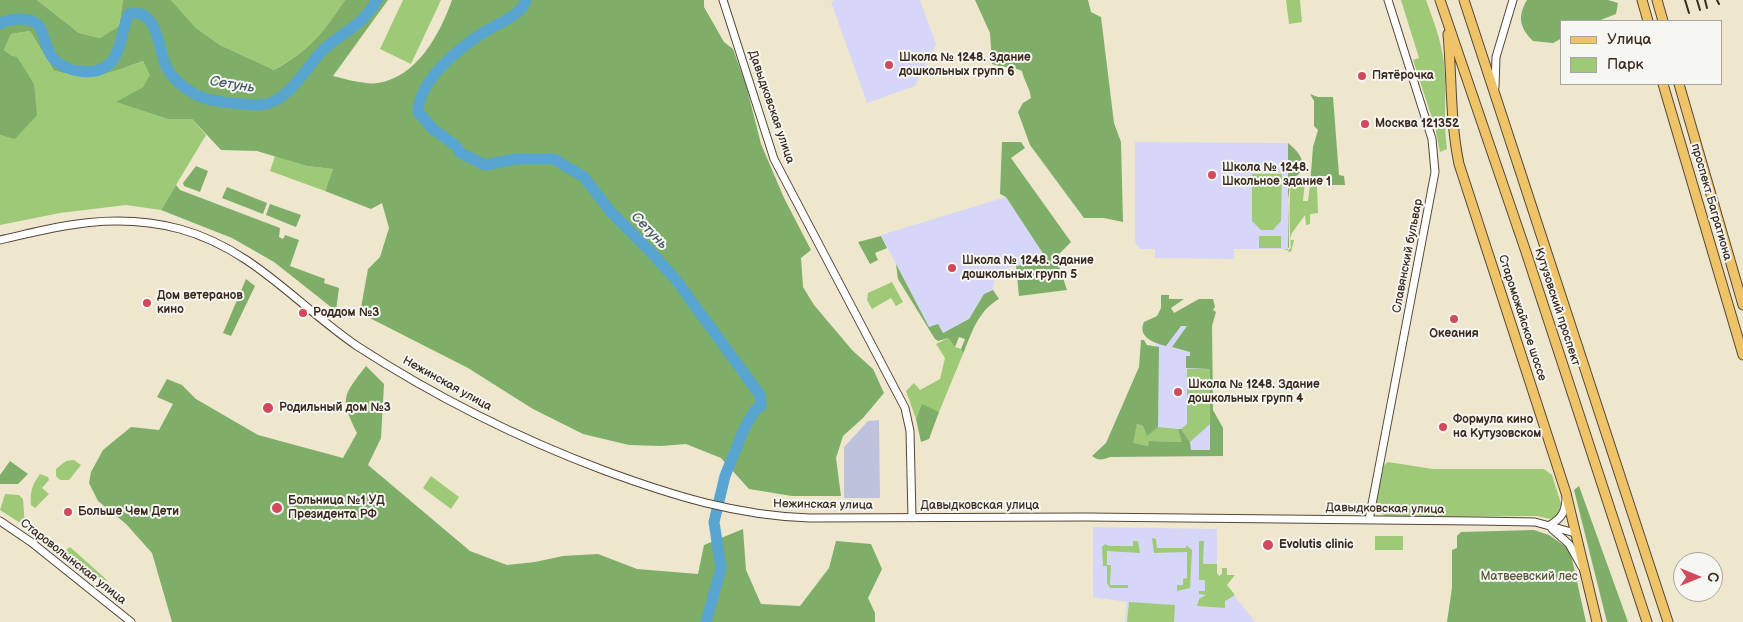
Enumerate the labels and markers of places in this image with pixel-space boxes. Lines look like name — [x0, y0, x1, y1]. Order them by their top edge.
place label: Школа № 1248. Здание дошкольных групп 6 — [899, 51, 1031, 79]
marker: Школа № 1248. Здание дошкольных групп 6 — [883, 59, 895, 71]
place label: Пятёрочка — [1372, 69, 1434, 83]
marker: Пятёрочка — [1356, 70, 1368, 82]
place label: Москва 121352 — [1375, 117, 1459, 131]
marker: Москва 121352 — [1359, 118, 1371, 130]
place label: Школа № 1248. Школьное здание 1 — [1222, 161, 1331, 189]
marker: Школа № 1248. Школьное здание 1 — [1206, 169, 1218, 181]
place label: Школа № 1248. Здание дошкольных групп 5 — [962, 254, 1094, 282]
marker: Школа № 1248. Здание дошкольных групп 5 — [946, 262, 958, 274]
place label: Дом ветеранов кино — [157, 289, 243, 317]
marker: Дом ветеранов кино — [141, 297, 153, 309]
place label: Роддом №3 — [313, 306, 379, 320]
marker: Роддом №3 — [297, 307, 309, 319]
marker: Океания — [1448, 313, 1460, 325]
place label: Океания — [1429, 327, 1479, 341]
place label: Школа № 1248. Здание дошкольных групп 4 — [1188, 378, 1320, 406]
marker: Школа № 1248. Здание дошкольных групп 4 — [1172, 386, 1184, 398]
marker: Родильный дом №3 — [261, 401, 275, 415]
place label: Родильный дом №3 — [279, 401, 391, 415]
place label: Формула кино на Кутузовском — [1453, 413, 1541, 441]
marker: Формула кино на Кутузовском — [1437, 421, 1449, 433]
place label: Больница №1 УД Президента РФ — [288, 494, 385, 522]
marker: Больница №1 УД Президента РФ — [270, 501, 284, 515]
place label: Больше Чем Дети — [78, 505, 179, 519]
marker: Больше Чем Дети — [62, 506, 74, 518]
marker: Evolutis clinic — [1261, 538, 1275, 552]
place label: Evolutis clinic — [1279, 538, 1354, 552]

